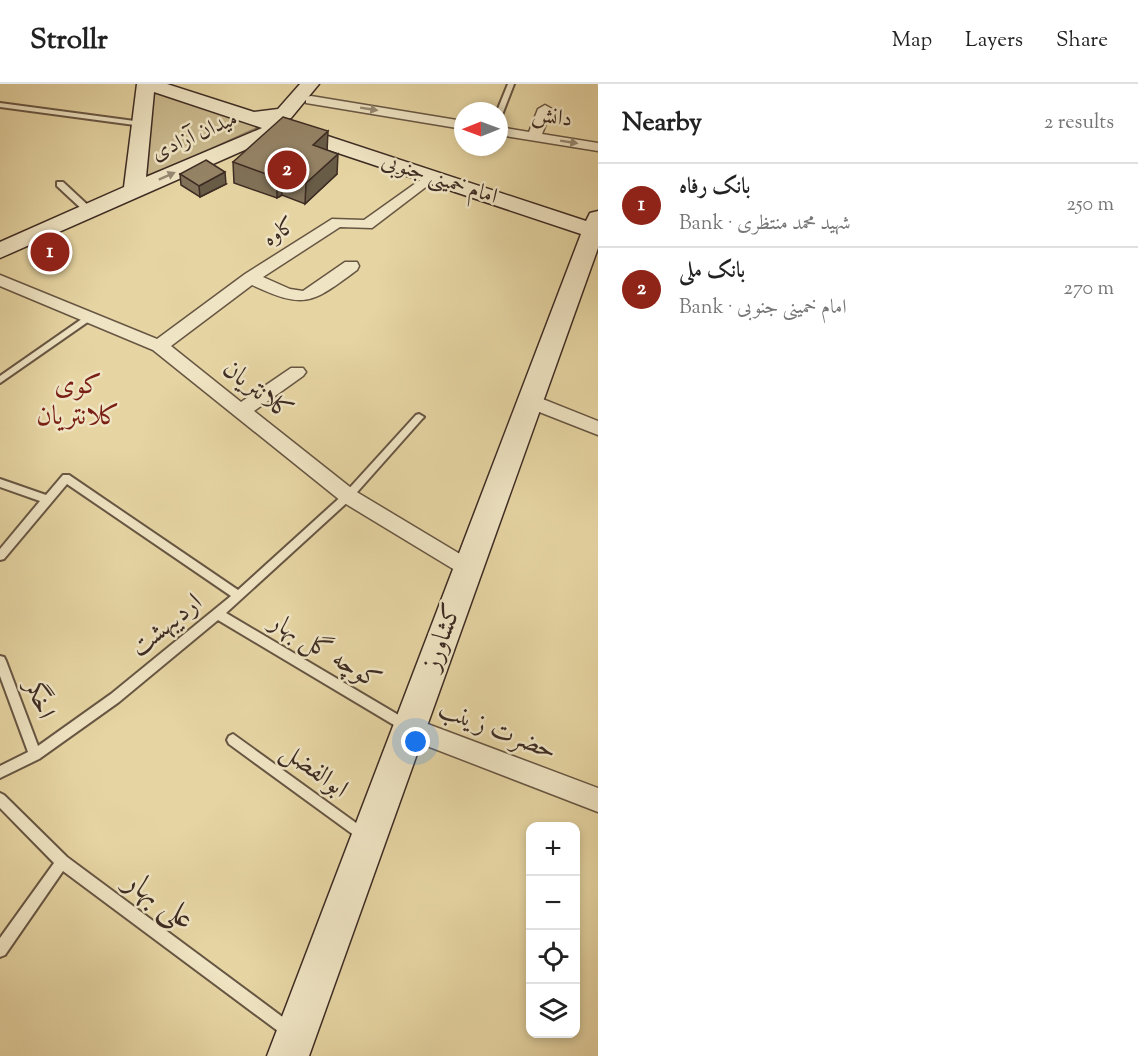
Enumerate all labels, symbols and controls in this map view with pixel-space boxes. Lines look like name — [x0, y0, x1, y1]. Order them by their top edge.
text: Strollr — [30, 21, 108, 61]
text: Map — [892, 26, 932, 56]
text: Layers — [965, 26, 1023, 56]
text: Share — [1056, 26, 1108, 56]
street label: دانش — [529, 99, 575, 137]
north arrow — [454, 102, 508, 156]
street label: میدان آزادی — [147, 104, 243, 170]
one-way arrow — [360, 105, 379, 114]
text: Nearby — [622, 105, 702, 142]
text: 2 results — [1044, 109, 1114, 138]
one-way arrow — [560, 138, 579, 147]
street label: امام خمینی جنوبی — [376, 146, 501, 215]
pin: 2 — [268, 148, 306, 193]
one-way arrow — [158, 171, 175, 180]
text: بانک رفاه — [679, 172, 750, 204]
text: 1 — [638, 191, 645, 220]
text: 250 m — [1066, 191, 1114, 220]
street label: کاوه — [257, 210, 303, 256]
text: Bank · شهید محمد منتظری — [679, 210, 851, 239]
pin: 1 — [31, 230, 70, 274]
text: بانک ملی — [679, 256, 745, 288]
text: 2 — [637, 275, 646, 304]
text: 270 m — [1064, 275, 1114, 304]
text: Bank · امام خمینی جنوبی — [679, 294, 847, 323]
street label: کلانتریان — [214, 352, 300, 430]
district label: کوی کلانتریان — [36, 367, 120, 437]
street label: اردیبهشت — [123, 585, 211, 667]
street label: کشاورز — [413, 598, 472, 679]
street label: کوچه گل بهار — [260, 603, 388, 700]
street label: اخگر — [14, 673, 63, 725]
street label: حضرت زینب — [432, 691, 562, 771]
your location — [401, 727, 430, 756]
street label: ابوالفضل — [273, 734, 355, 808]
map controls — [526, 822, 580, 1038]
button: + — [526, 822, 580, 876]
street label: علی بهار — [112, 858, 204, 942]
button: − — [526, 876, 580, 930]
button: locate — [526, 930, 580, 984]
button: layers — [526, 984, 580, 1038]

